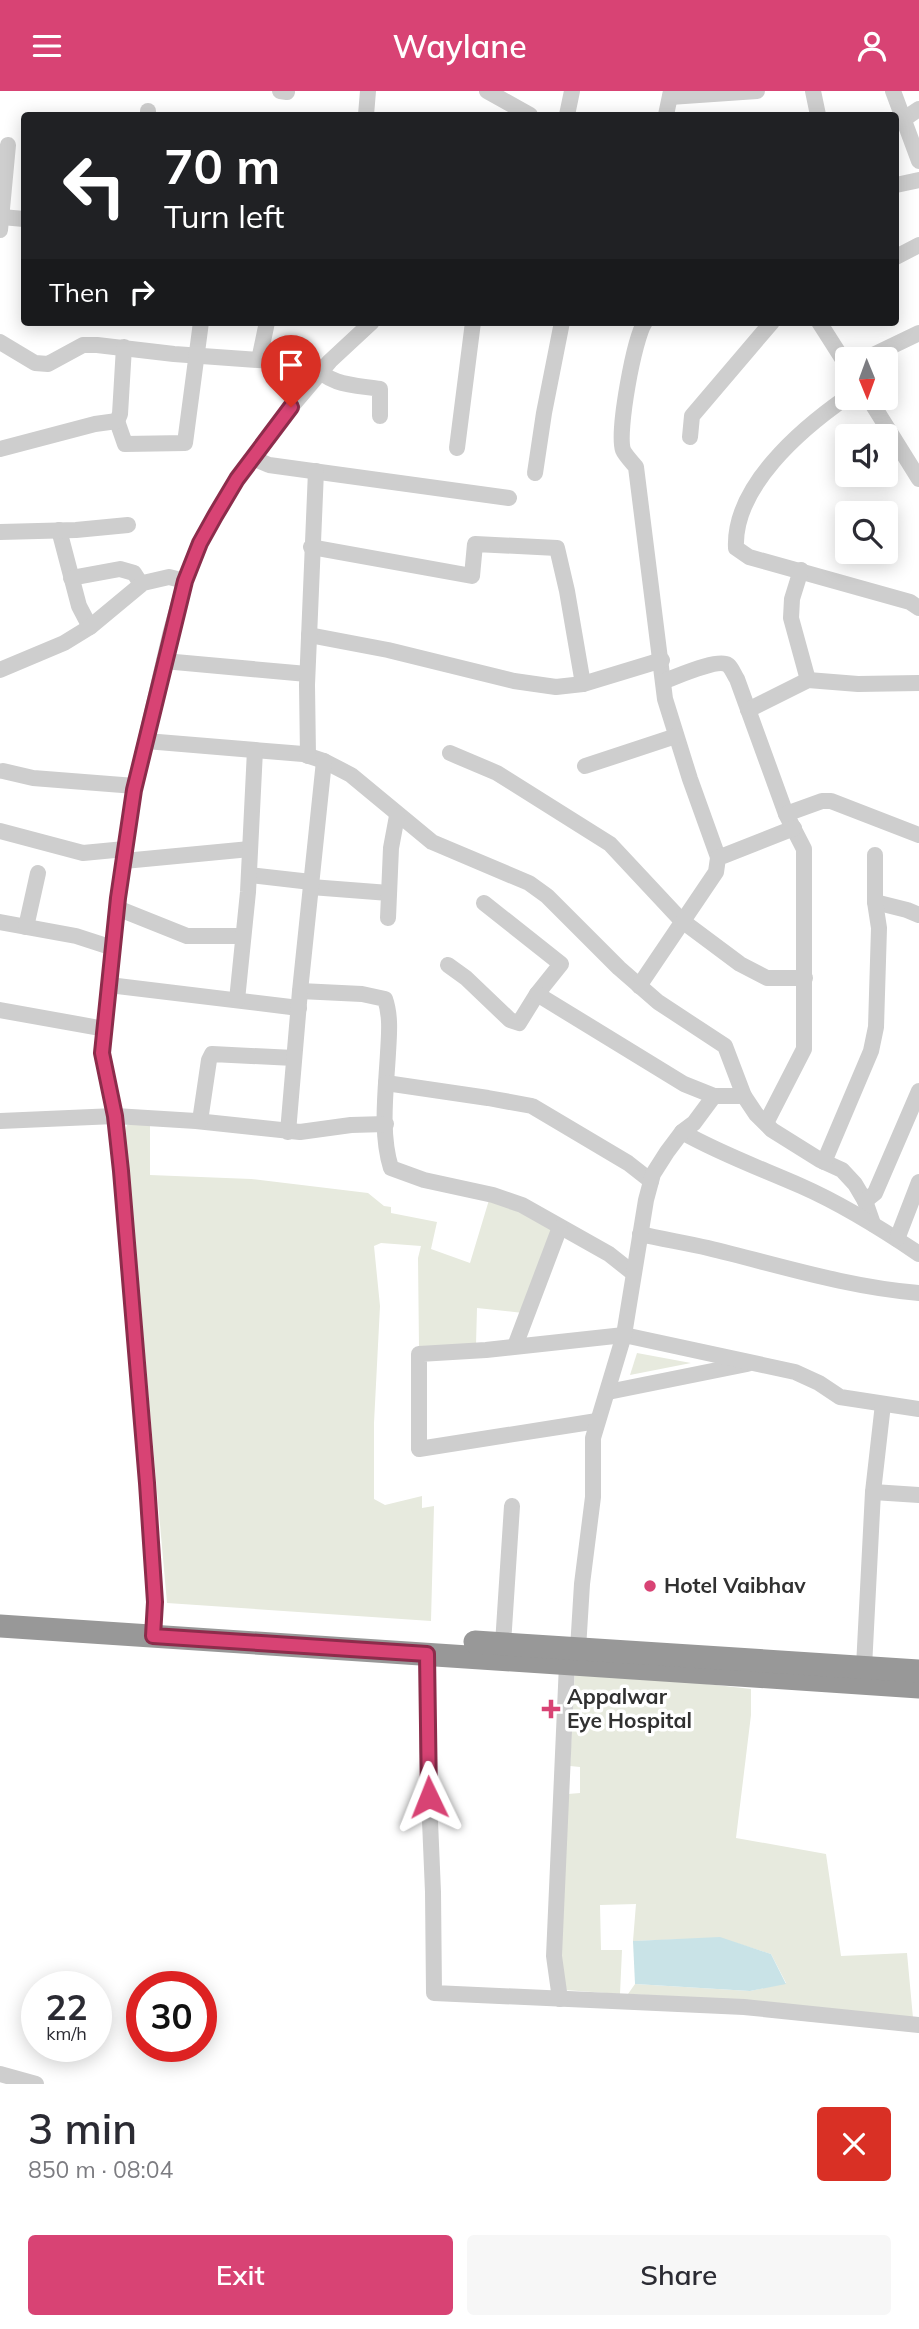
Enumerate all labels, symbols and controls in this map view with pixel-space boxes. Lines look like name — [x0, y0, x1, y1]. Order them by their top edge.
text: Waylane — [392, 26, 527, 66]
icon: menu — [28, 27, 66, 65]
icon: person — [853, 27, 891, 65]
text: 70 m — [164, 135, 280, 196]
icon: left — [49, 140, 140, 231]
text: Turn left — [164, 196, 284, 236]
icon: right — [123, 273, 161, 311]
text: Then — [49, 276, 109, 309]
pin — [261, 335, 321, 407]
icon: arrive — [272, 346, 310, 384]
north arrow — [835, 347, 898, 409]
map controls — [835, 347, 898, 564]
button: sound — [835, 424, 898, 487]
button: search — [835, 501, 898, 564]
place label: Hotel Vaibhav — [664, 1572, 806, 1598]
marker: Hotel Vaibhav — [642, 1578, 658, 1594]
place label: Appalwar Eye Hospital — [567, 1683, 692, 1733]
marker: Appalwar Eye Hospital — [541, 1699, 561, 1719]
position arrow — [392, 1760, 466, 1834]
speed limit sign: 30 — [126, 1971, 217, 2062]
text: 22 — [45, 1985, 88, 2029]
text: km/h — [46, 2022, 87, 2045]
text: 3 min — [28, 2102, 137, 2155]
button: close — [817, 2107, 891, 2181]
text: 850 m · 08:04 — [28, 2155, 173, 2184]
button: Exit — [28, 2235, 453, 2315]
button: Share — [467, 2235, 891, 2315]

